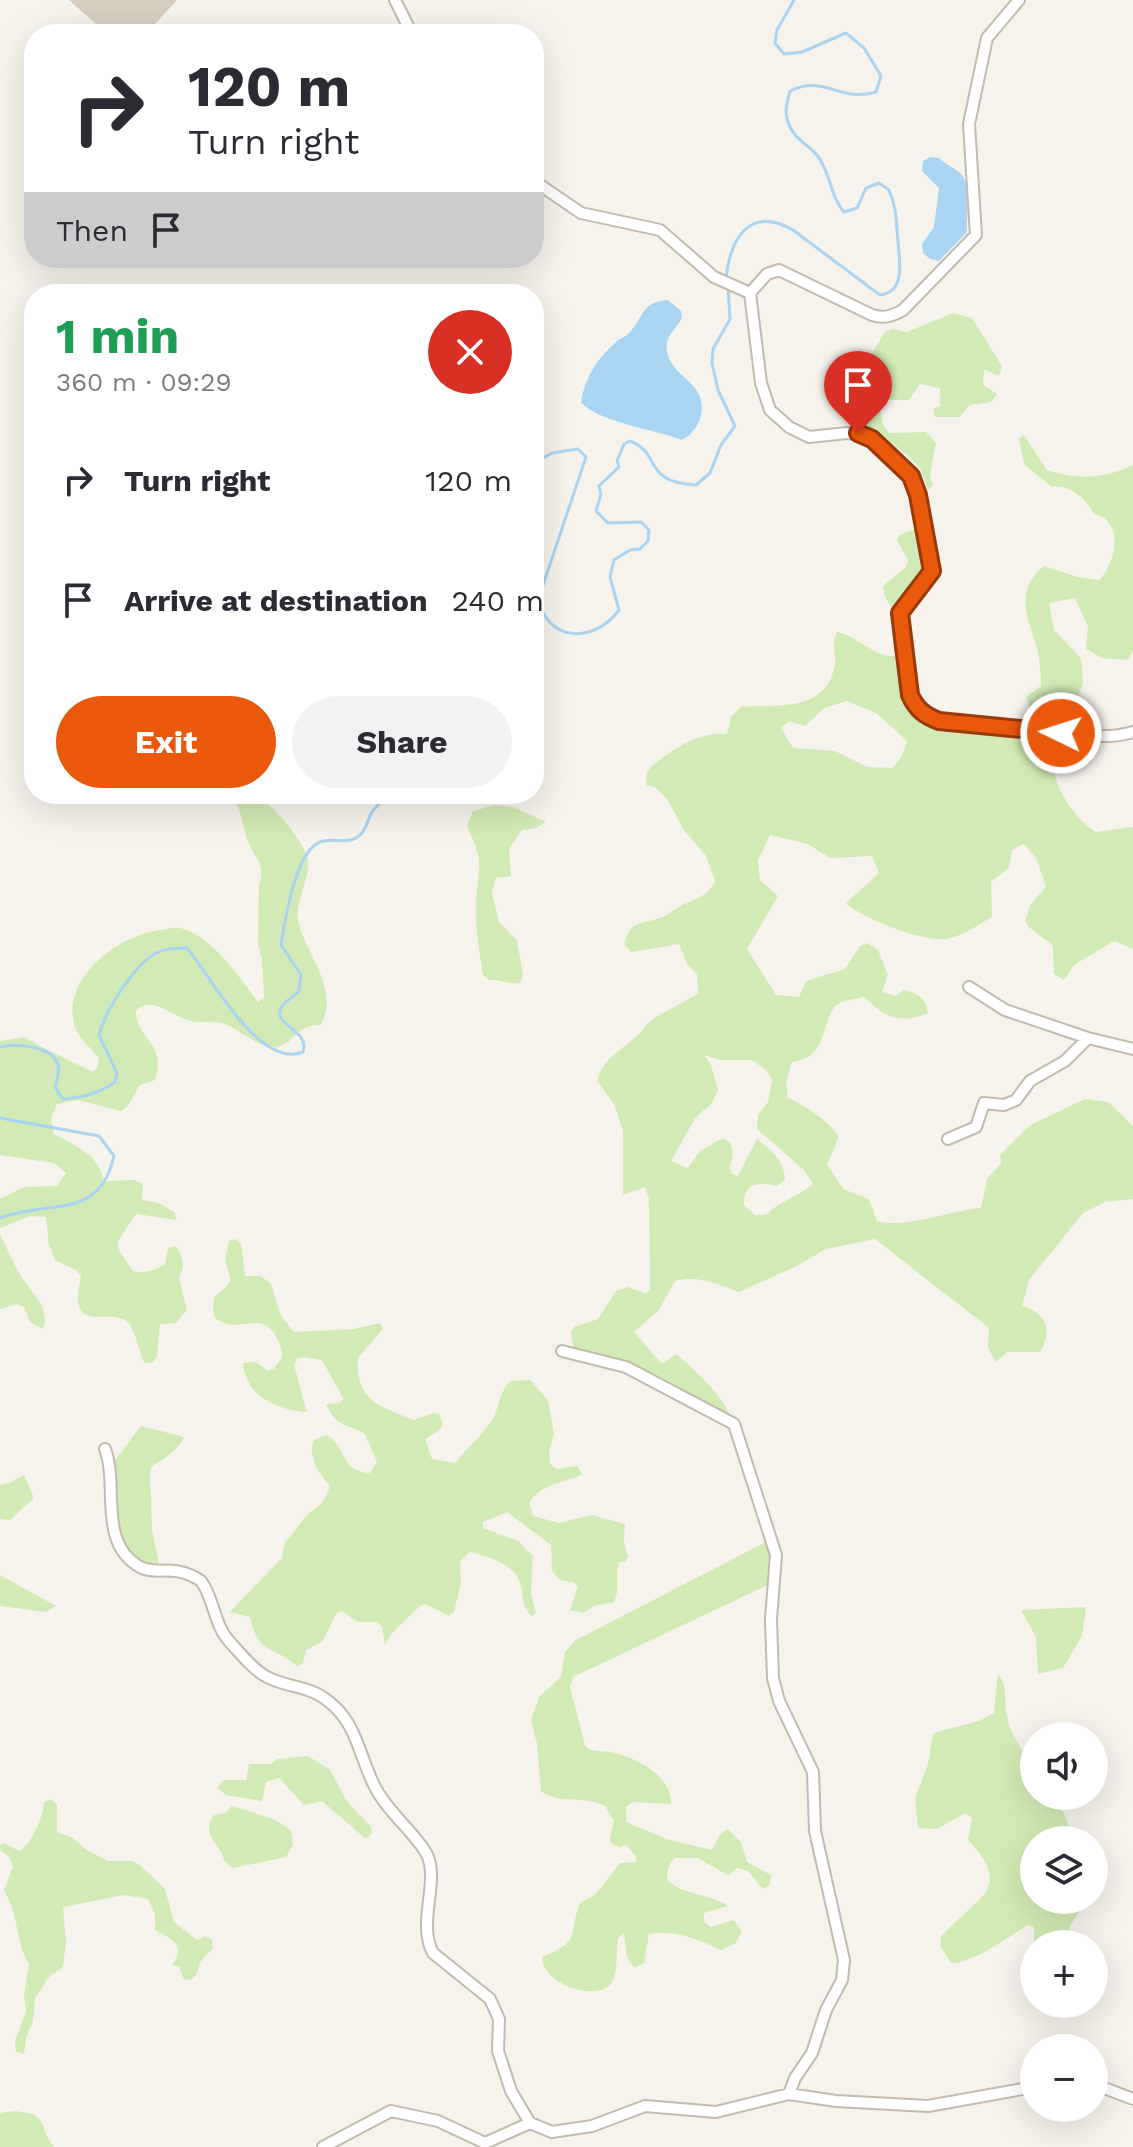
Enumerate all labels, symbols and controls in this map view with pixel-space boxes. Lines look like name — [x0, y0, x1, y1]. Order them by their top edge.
text: 120 m — [188, 54, 350, 120]
icon: right — [56, 56, 160, 160]
text: Turn right — [188, 121, 359, 163]
icon: arrive — [144, 208, 188, 252]
text: Then — [56, 213, 128, 248]
text: 1 min — [56, 308, 179, 365]
button: close — [428, 310, 512, 394]
pin — [824, 351, 892, 433]
icon: arrive — [836, 363, 880, 407]
text: 360 m · 09:29 — [56, 367, 232, 397]
icon: right — [56, 458, 100, 502]
text: Turn right — [124, 463, 270, 498]
text: 120 m — [425, 463, 512, 498]
icon: arrive — [56, 578, 100, 622]
text: Arrive at destination — [124, 583, 428, 618]
text: 240 m — [452, 583, 544, 618]
position arrow — [1019, 691, 1103, 775]
button: Exit — [56, 696, 276, 788]
button: Share — [292, 696, 512, 788]
map controls — [1020, 1722, 1108, 2122]
button: sound — [1020, 1722, 1108, 1810]
button: layers — [1020, 1826, 1108, 1914]
button: + — [1020, 1930, 1108, 2018]
button: − — [1020, 2034, 1108, 2122]

